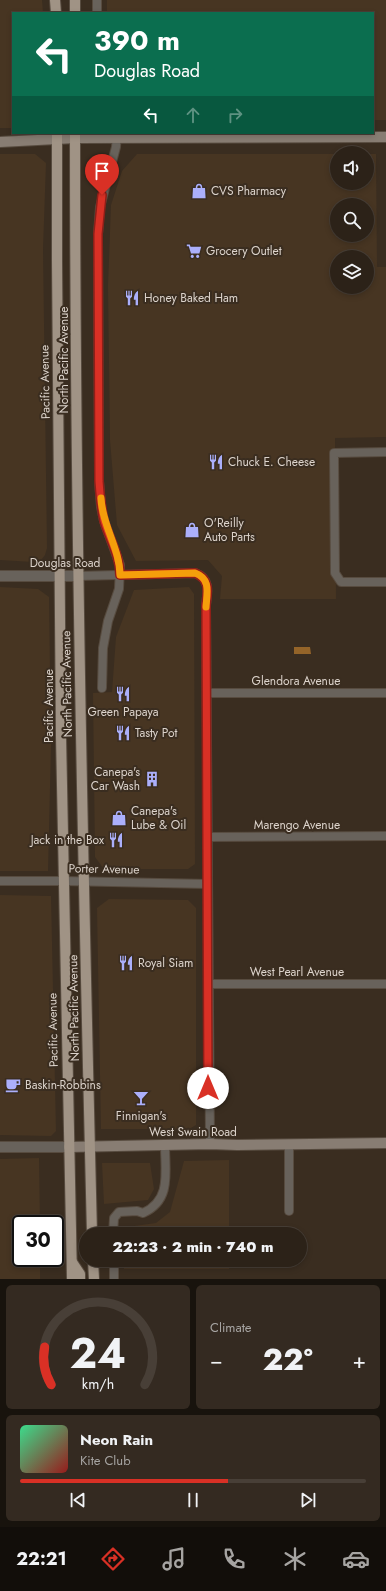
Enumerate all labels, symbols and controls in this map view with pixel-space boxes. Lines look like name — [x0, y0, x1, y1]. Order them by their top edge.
text: 390 m — [94, 20, 180, 61]
icon: left — [28, 28, 80, 80]
text: Douglas Road — [94, 58, 200, 84]
icon: left — [140, 104, 162, 126]
icon: ahead — [182, 104, 204, 126]
icon: right — [224, 104, 246, 126]
map controls — [330, 146, 374, 294]
button: sound — [330, 146, 374, 190]
pin — [85, 154, 119, 195]
icon: arrive — [91, 160, 113, 182]
shop icon: CVS Pharmacy — [190, 182, 208, 200]
place label: CVS Pharmacy — [211, 182, 287, 200]
button: search — [330, 198, 374, 242]
supermarket icon: Grocery Outlet — [185, 242, 203, 260]
place label: Grocery Outlet — [206, 242, 282, 260]
button: layers — [330, 250, 374, 294]
restaurant icon: Honey Baked Ham — [123, 289, 141, 307]
place label: Honey Baked Ham — [144, 289, 238, 307]
street label: North Pacific Avenue — [55, 307, 73, 413]
street label: Pacific Avenue — [35, 345, 55, 419]
restaurant icon: Chuck E. Cheese — [207, 453, 225, 471]
place label: Chuck E. Cheese — [228, 453, 315, 471]
place label: O'Reilly Auto Parts — [204, 514, 255, 546]
shop icon: O'Reilly Auto Parts — [183, 521, 201, 539]
street label: Douglas Road — [30, 554, 100, 572]
street label: North Pacific Avenue — [57, 630, 77, 738]
street label: Pacific Avenue — [40, 669, 58, 743]
street label: Glendora Avenue — [252, 672, 340, 690]
restaurant icon: Green Papaya — [114, 685, 132, 703]
place label: Green Papaya — [87, 703, 159, 721]
restaurant icon: Tasty Pot — [114, 724, 132, 742]
place label: Tasty Pot — [135, 724, 178, 742]
place label: Canepa's Car Wash — [91, 763, 140, 795]
building icon: Canepa's Car Wash — [143, 770, 161, 788]
place label: Canepa's Lube & Oil — [131, 802, 186, 834]
shop icon: Canepa's Lube & Oil — [110, 809, 128, 827]
street label: Marengo Avenue — [254, 816, 340, 834]
place label: Jack in the Box — [29, 831, 105, 849]
restaurant icon: Jack in the Box — [107, 831, 125, 849]
street label: Porter Avenue — [68, 859, 140, 879]
street label: North Pacific Avenue — [64, 954, 84, 1062]
restaurant icon: Royal Siam — [117, 954, 135, 972]
place label: Royal Siam — [138, 954, 193, 972]
street label: West Pearl Avenue — [250, 963, 344, 981]
street label: Pacific Avenue — [43, 993, 63, 1067]
position arrow — [187, 1067, 229, 1109]
cafe icon: Baskin-Robbins — [4, 1076, 22, 1094]
place label: Baskin-Robbins — [25, 1076, 101, 1094]
bar icon: Finnigan's — [132, 1089, 150, 1107]
place label: Finnigan's — [116, 1107, 166, 1125]
street label: West Swain Road — [149, 1123, 237, 1141]
speed limit sign: 30 — [12, 1215, 64, 1267]
text: 22:23 · 2 min · 740 m — [113, 1236, 273, 1258]
text: Climate — [210, 1318, 251, 1337]
text: 24 — [70, 1323, 126, 1384]
text: 22° — [263, 1338, 313, 1381]
text: − — [210, 1344, 223, 1376]
text: + — [352, 1344, 366, 1376]
text: km/h — [82, 1374, 114, 1394]
text: Neon Rain — [80, 1429, 153, 1451]
text: Kite Club — [80, 1451, 131, 1470]
icon: previous — [67, 1489, 89, 1511]
icon: pause — [182, 1489, 204, 1511]
icon: next — [297, 1489, 319, 1511]
icon: directions — [99, 1545, 127, 1573]
icon: music — [160, 1545, 188, 1573]
icon: phone — [220, 1545, 248, 1573]
icon: climate — [281, 1545, 309, 1573]
icon: car — [342, 1545, 370, 1573]
text: 22:21 — [16, 1546, 67, 1572]

